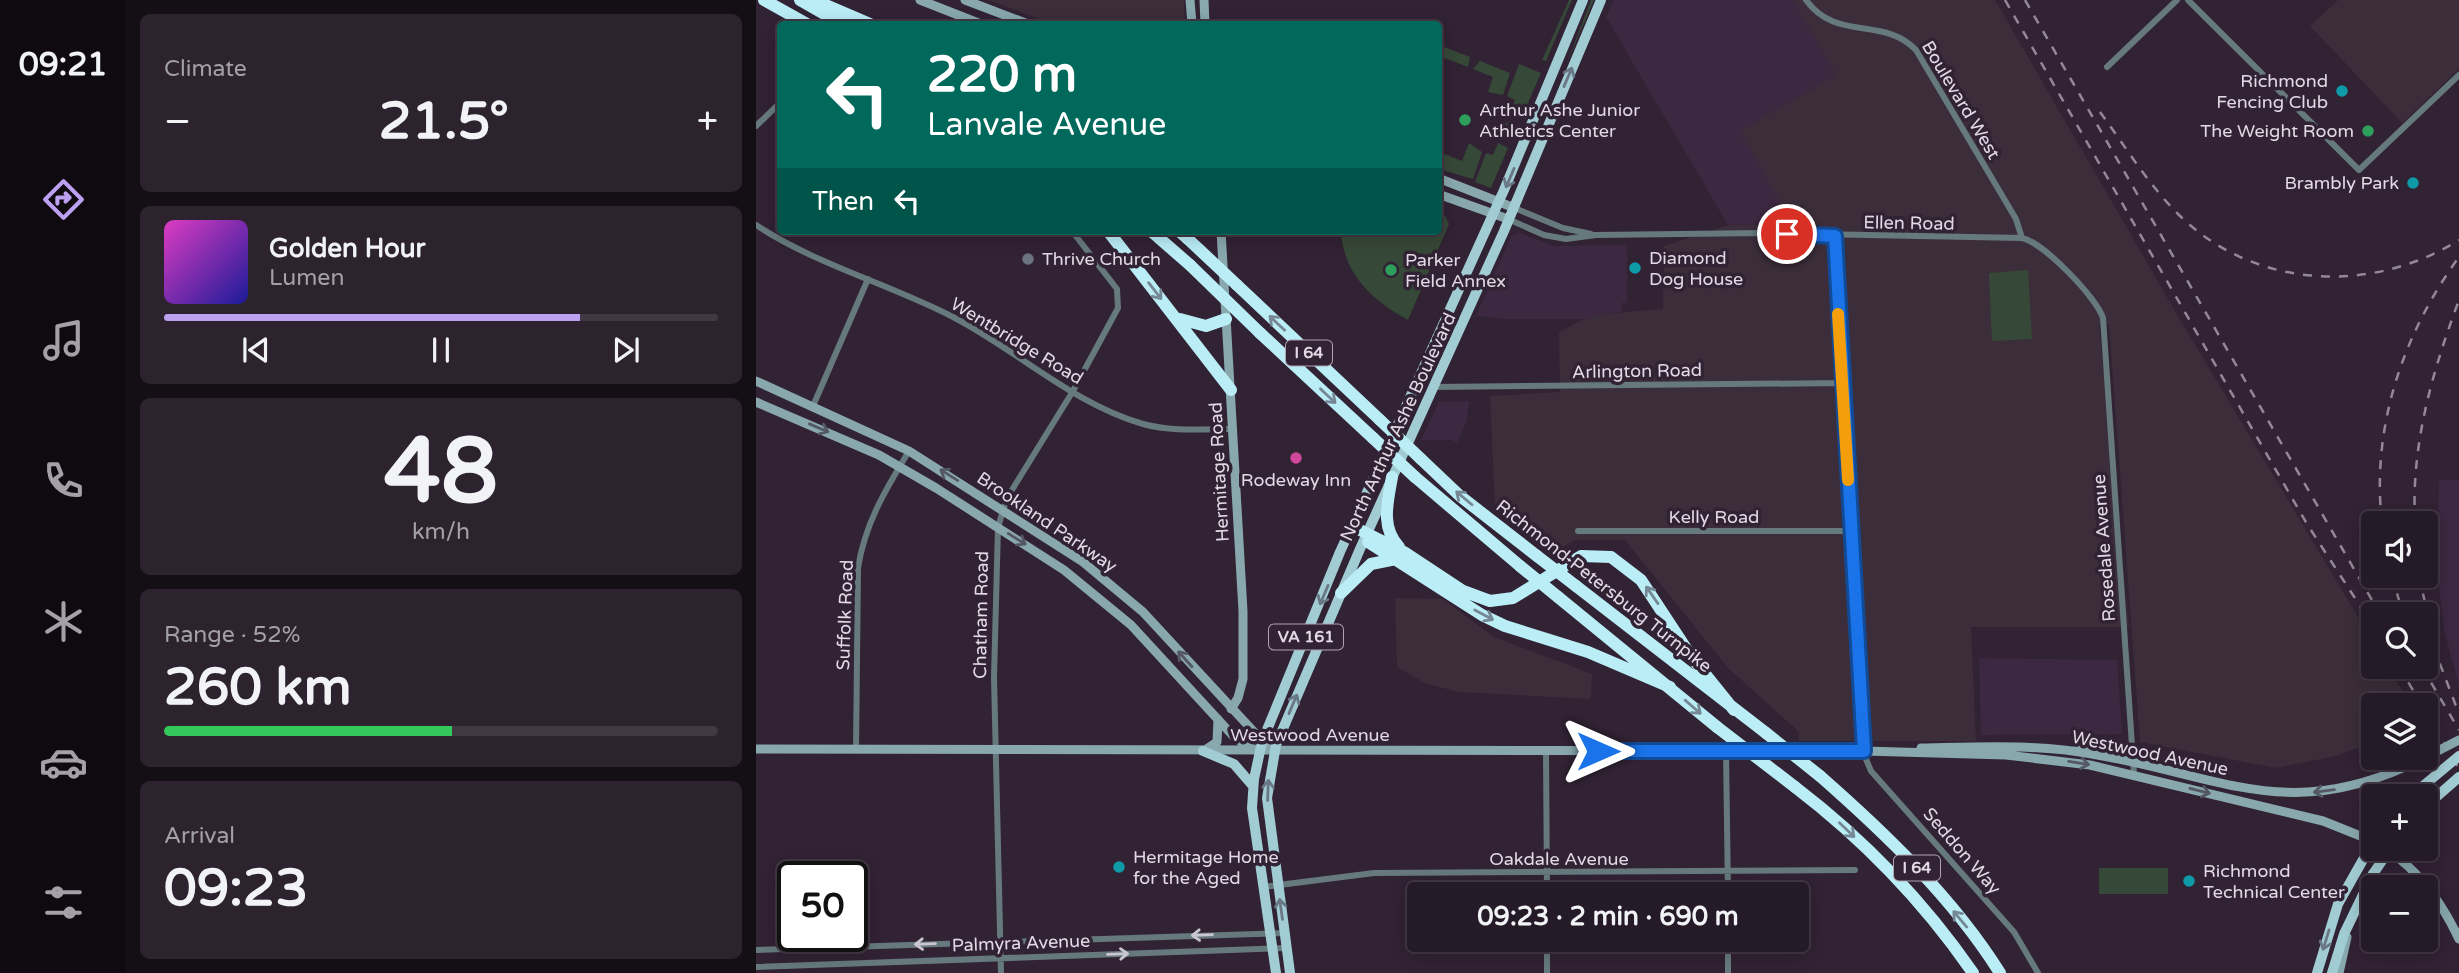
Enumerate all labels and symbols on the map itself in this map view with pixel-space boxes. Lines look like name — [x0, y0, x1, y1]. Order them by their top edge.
street label: Boulevard West — [1917, 37, 2005, 163]
one-way arrow — [1562, 66, 1575, 88]
place label: Richmond Fencing Club — [2216, 70, 2328, 113]
marker: Richmond Fencing Club — [2334, 83, 2350, 99]
place label: Arthur Ashe Junior Athletics Center — [1479, 99, 1640, 142]
marker: Arthur Ashe Junior Athletics Center — [1457, 112, 1473, 128]
place label: The Weight Room — [2200, 120, 2354, 142]
marker: The Weight Room — [2360, 123, 2376, 139]
one-way arrow — [1502, 167, 1515, 188]
place label: Brambly Park — [2284, 172, 2399, 194]
marker: Brambly Park — [2405, 175, 2421, 191]
pin — [1757, 204, 1817, 264]
street label: Ellen Road — [1863, 211, 1955, 235]
place label: Diamond Dog House — [1649, 247, 1743, 290]
place label: Thrive Church — [1042, 248, 1161, 270]
place label: Parker Field Annex — [1405, 249, 1506, 292]
marker: Thrive Church — [1020, 251, 1036, 267]
marker: Diamond Dog House — [1627, 260, 1643, 276]
marker: Parker Field Annex — [1383, 262, 1399, 278]
one-way arrow — [1147, 281, 1163, 299]
street label: Wentbridge Road — [947, 293, 1087, 389]
street label: North Arthur Ashe Boulevard — [1335, 309, 1461, 545]
one-way arrow — [1269, 315, 1286, 332]
road number: I 64 — [1286, 340, 1332, 366]
street label: Arlington Road — [1572, 359, 1702, 383]
one-way arrow — [1319, 388, 1337, 404]
street label: Hermitage Road — [1204, 402, 1234, 542]
one-way arrow — [808, 423, 829, 436]
marker: Rodeway Inn — [1288, 450, 1304, 466]
street label: Brookland Parkway — [973, 467, 1122, 577]
one-way arrow — [939, 468, 959, 482]
place label: Rodeway Inn — [1241, 469, 1351, 491]
street label: Rosedale Avenue — [2088, 473, 2120, 623]
one-way arrow — [1456, 491, 1474, 506]
street label: Richmond-Petersburg Turnpike — [1492, 495, 1716, 677]
street label: Kelly Road — [1669, 506, 1759, 528]
one-way arrow — [1007, 532, 1026, 547]
street label: Chatham Road — [969, 551, 993, 679]
street label: Suffolk Road — [832, 559, 858, 671]
one-way arrow — [1317, 583, 1330, 605]
one-way arrow — [1645, 586, 1659, 605]
one-way arrow — [1473, 609, 1494, 623]
road number: VA 161 — [1269, 624, 1343, 650]
one-way arrow — [1177, 650, 1193, 668]
one-way arrow — [1287, 694, 1300, 715]
one-way arrow — [1684, 699, 1702, 715]
position arrow — [1561, 714, 1635, 788]
street label: Westwood Avenue — [1230, 724, 1390, 746]
street label: Westwood Avenue — [2070, 726, 2230, 780]
one-way arrow — [2067, 757, 2090, 770]
one-way arrow — [1261, 779, 1274, 802]
one-way arrow — [2188, 785, 2211, 798]
one-way arrow — [2313, 785, 2335, 798]
street label: Seddon Way — [1918, 803, 2006, 899]
one-way arrow — [1838, 821, 1855, 838]
place label: Hermitage Home for the Aged — [1133, 846, 1279, 889]
street label: Oakdale Avenue — [1489, 848, 1629, 870]
road number: I 64 — [1894, 856, 1940, 880]
marker: Hermitage Home for the Aged — [1111, 859, 1127, 875]
place label: Richmond Technical Center — [2203, 860, 2345, 903]
speed limit sign: 50 — [777, 861, 868, 952]
marker: Richmond Technical Center — [2181, 873, 2197, 889]
one-way arrow — [1275, 898, 1288, 921]
one-way arrow — [1952, 910, 1967, 928]
one-way arrow — [2318, 928, 2331, 950]
one-way arrow — [1190, 929, 1213, 942]
street label: Palmyra Avenue — [951, 930, 1091, 956]
one-way arrow — [914, 938, 937, 951]
one-way arrow — [1106, 947, 1129, 961]

